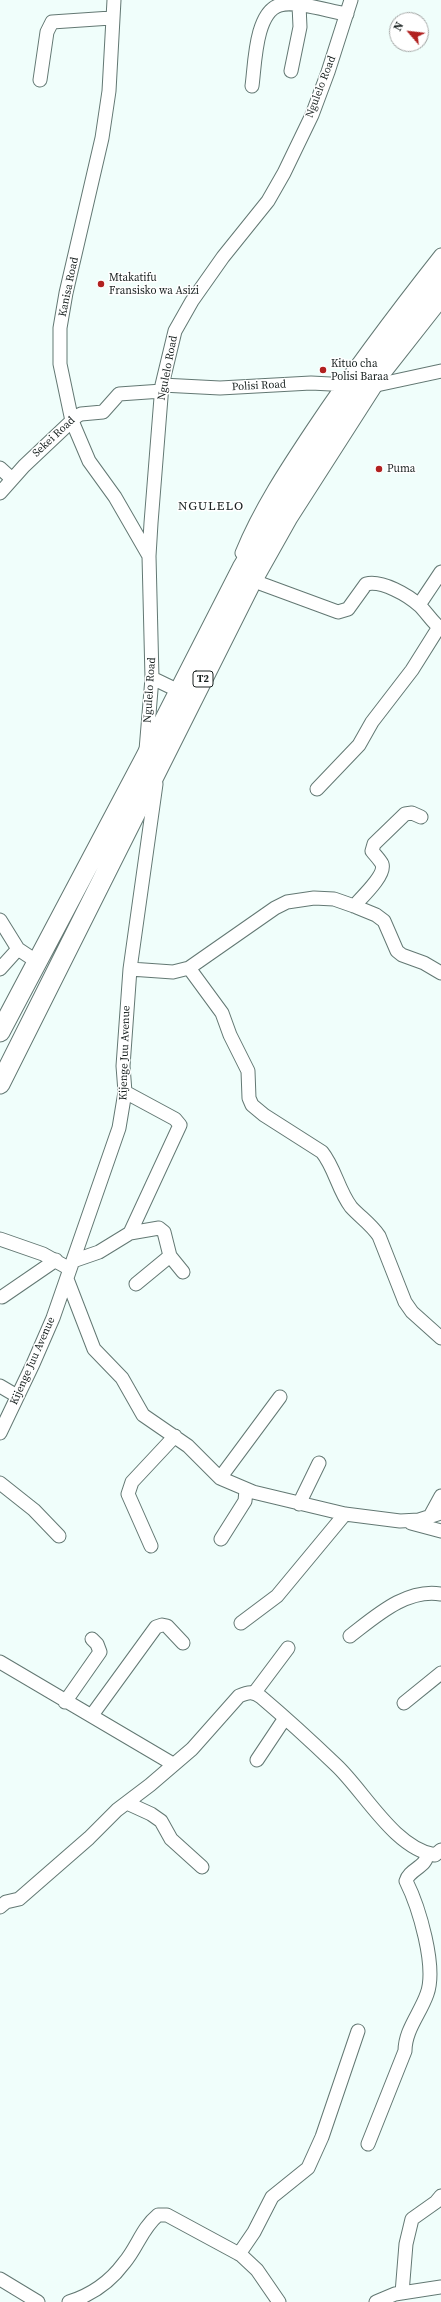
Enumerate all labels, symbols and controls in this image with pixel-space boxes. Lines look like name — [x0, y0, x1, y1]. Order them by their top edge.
north arrow — [389, 12, 429, 52]
text: N — [390, 20, 407, 34]
street label: Ngulelo Road — [303, 54, 339, 120]
street label: Kanisa Road — [56, 256, 82, 318]
place label: Mtakatifu Fransisko wa Asizi — [109, 271, 199, 297]
marker: Mtakatifu Fransisko wa Asizi — [96, 279, 106, 289]
street label: Ngulelo Road — [155, 335, 181, 401]
place label: Kituo cha Polisi Baraa — [331, 357, 389, 383]
marker: Kituo cha Polisi Baraa — [318, 365, 328, 375]
street label: Polisi Road — [232, 378, 286, 394]
street label: Sekei Road — [30, 414, 78, 460]
place label: Puma — [387, 462, 415, 476]
marker: Puma — [374, 464, 384, 474]
district label: NGULELO — [178, 499, 244, 515]
street label: Ngulelo Road — [141, 657, 159, 723]
road number: T2 — [193, 671, 213, 687]
street label: Kijenge Juu Avenue — [117, 1005, 133, 1101]
street label: Kijenge Juu Avenue — [8, 1315, 58, 1407]

